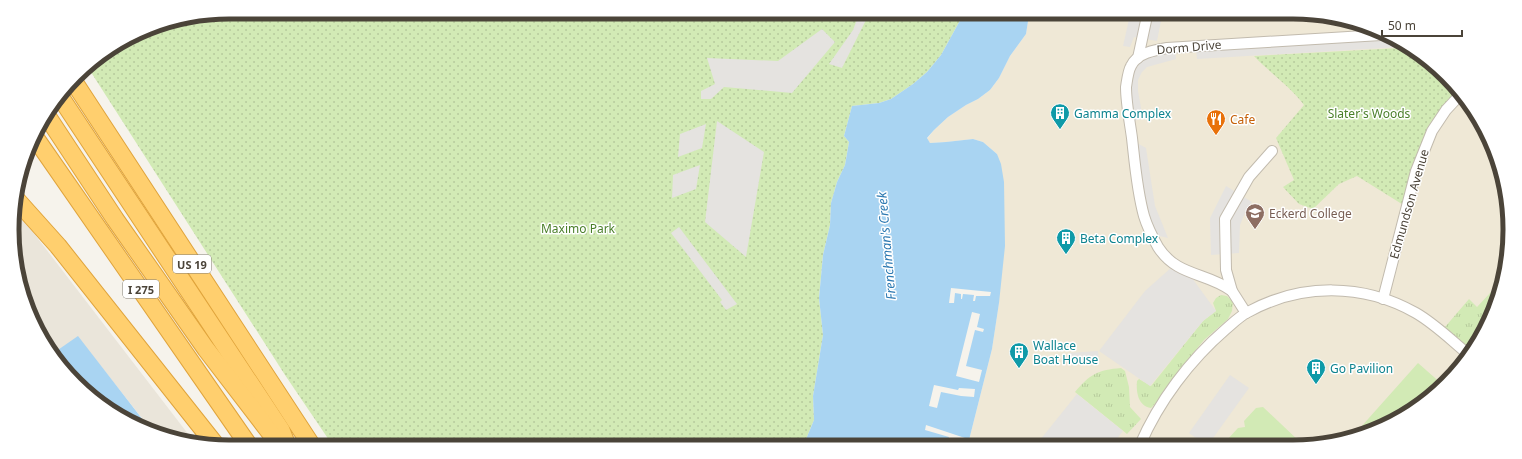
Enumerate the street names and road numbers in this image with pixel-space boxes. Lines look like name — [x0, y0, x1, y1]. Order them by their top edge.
street label: Dorm Drive — [1156, 36, 1222, 58]
street label: Edmundson Avenue — [1385, 147, 1433, 261]
road number: US 19 — [173, 255, 211, 273]
road number: I 275 — [123, 280, 159, 298]

